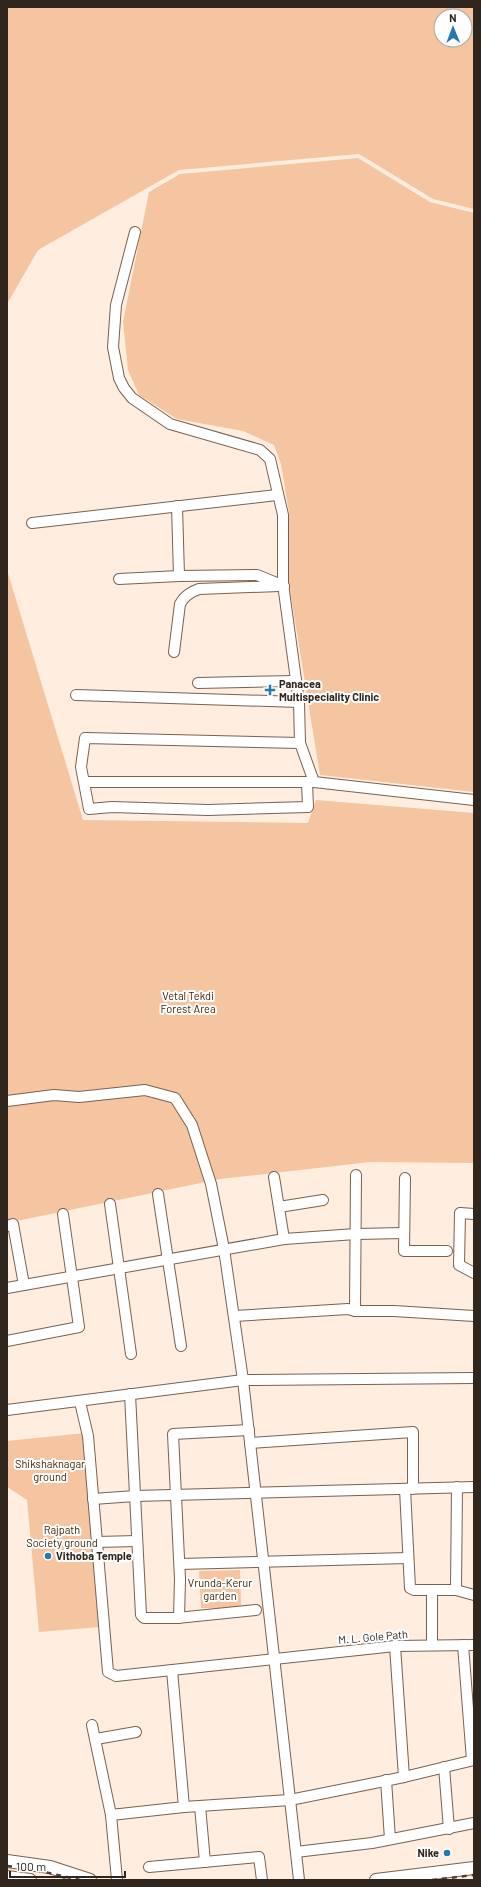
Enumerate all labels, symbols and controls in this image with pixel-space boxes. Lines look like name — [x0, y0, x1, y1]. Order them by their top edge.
north arrow — [433, 8, 473, 48]
text: N — [449, 11, 457, 24]
place label: Panacea Multispeciality Clinic — [279, 677, 379, 703]
marker: Panacea Multispeciality Clinic — [264, 684, 276, 696]
park label: Vetal Tekdi Forest Area — [160, 989, 216, 1015]
park label: Shikshaknagar ground — [15, 1457, 85, 1483]
park label: Rajpath Society ground — [26, 1523, 98, 1549]
place label: Vithoba Temple — [56, 1549, 132, 1562]
marker: Vithoba Temple — [43, 1551, 53, 1561]
park label: Vrunda-Kerur garden — [188, 1576, 252, 1602]
street label: M. L. Gole Path — [338, 1627, 408, 1646]
place label: Nike — [418, 1846, 439, 1859]
marker: Nike — [442, 1848, 452, 1858]
scale bar — [10, 1853, 125, 1879]
text: 100 m — [16, 1859, 46, 1873]

